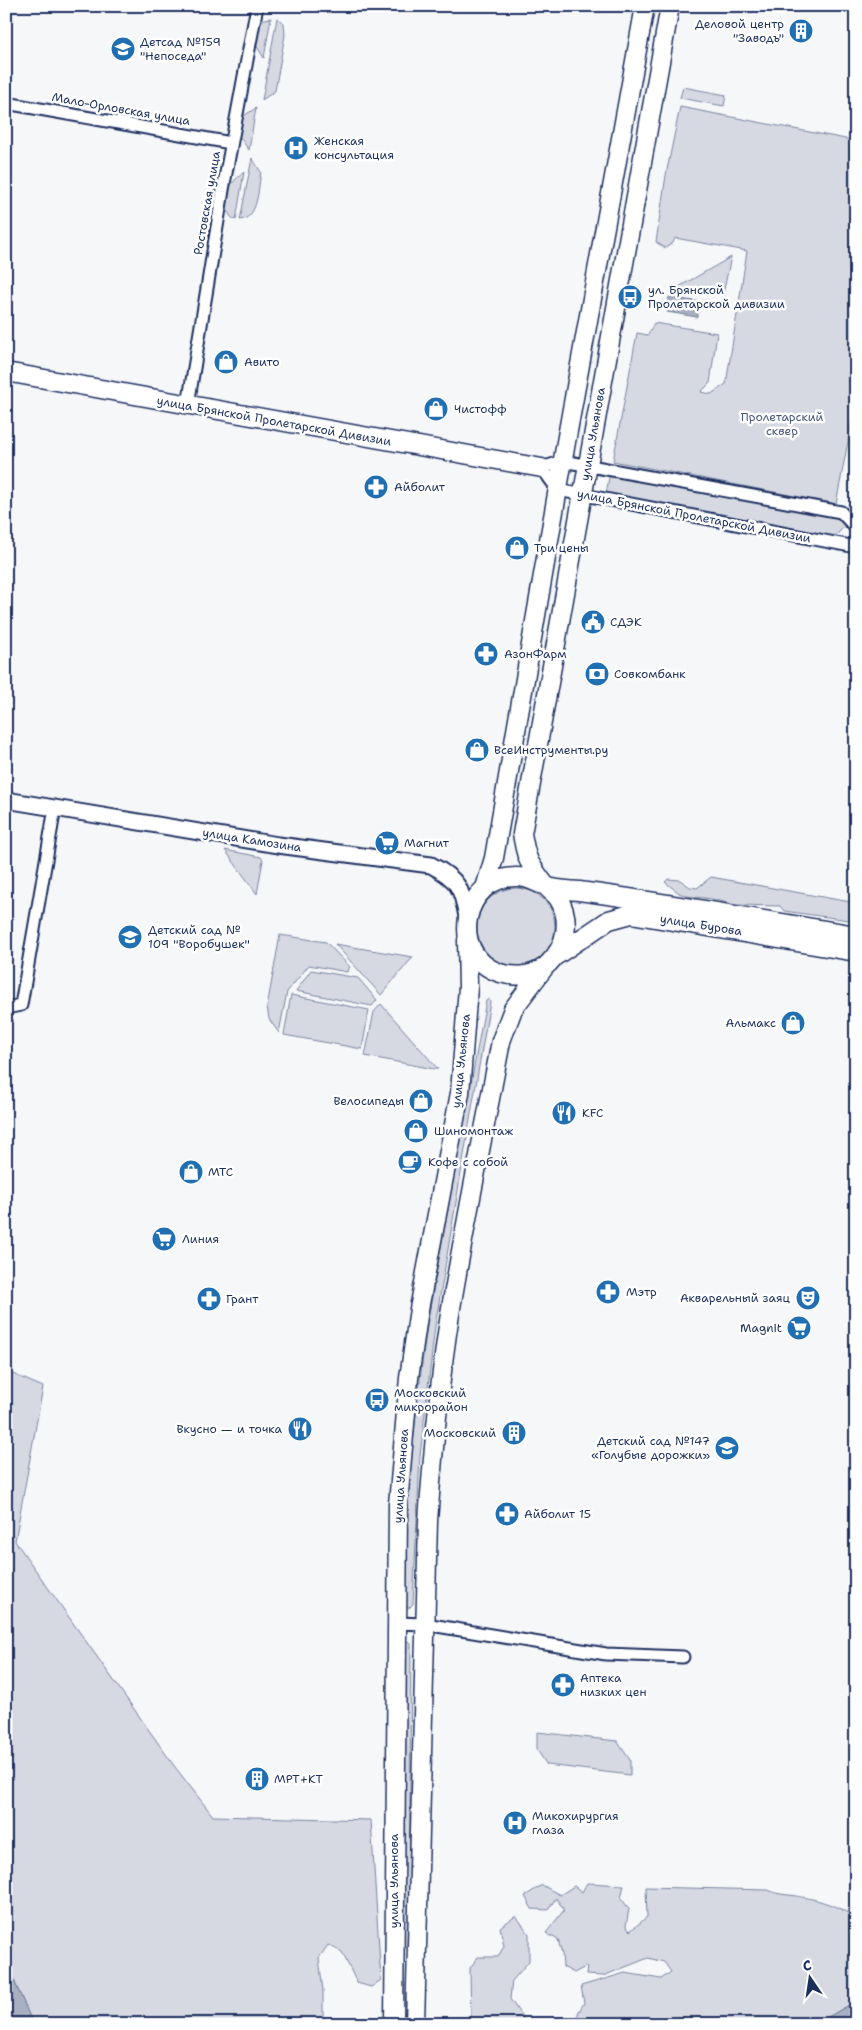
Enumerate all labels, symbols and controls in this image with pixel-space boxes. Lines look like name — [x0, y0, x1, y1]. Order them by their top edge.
place label: Деловой центр "Заводъ" — [695, 16, 784, 46]
building icon: Деловой центр "Заводъ" — [788, 18, 814, 44]
place label: Детсад №159 "Непоседа" — [140, 34, 221, 64]
school or university icon: Детсад №159 "Непоседа" — [110, 36, 136, 62]
street label: Мало-Орловская улица — [51, 89, 192, 129]
place label: Женская консультация — [314, 133, 394, 163]
hospital icon: Женская консультация — [283, 135, 309, 161]
street label: Ростовская улица — [190, 149, 224, 256]
place label: ул. Брянской Пролетарской дивизии — [648, 282, 785, 312]
bus stop icon: ул. Брянской Пролетарской дивизии — [617, 284, 643, 310]
shop icon: Авито — [213, 349, 239, 375]
place label: Авито — [244, 354, 279, 370]
street label: улица Ульянова — [577, 385, 609, 482]
street label: улица Брянской Пролетарской Дивизии — [156, 392, 393, 450]
shop icon: Чистофф — [423, 396, 449, 422]
place label: Чистофф — [454, 401, 506, 417]
park label: Пролетарский сквер — [741, 409, 823, 439]
pharmacy icon: Айболит — [363, 474, 389, 500]
place label: Айболит — [394, 479, 446, 495]
street label: улица Брянской Пролетарской Дивизии — [576, 485, 812, 547]
shop icon: Три цены — [504, 535, 530, 561]
place label: Три цены — [534, 540, 589, 556]
public building icon: СДЭК — [580, 609, 606, 635]
place label: СДЭК — [610, 614, 642, 630]
pharmacy icon: АзонФарм — [473, 641, 499, 667]
place label: АзонФарм — [504, 646, 567, 662]
bank icon: Совкомбанк — [584, 661, 610, 687]
place label: Совкомбанк — [614, 666, 686, 682]
shop icon: ВсеИнструменты.ру — [464, 737, 490, 763]
place label: ВсеИнструменты.ру — [494, 742, 608, 758]
street label: улица Камозина — [201, 824, 303, 856]
supermarket icon: Магнит — [374, 830, 400, 856]
place label: Магнит — [404, 835, 450, 851]
street label: улица Бурова — [659, 911, 744, 939]
place label: Детский сад № 109 "Воробушек" — [148, 922, 250, 952]
school or university icon: Детский сад № 109 "Воробушек" — [117, 924, 143, 950]
shop icon: Альмакс — [780, 1010, 806, 1036]
street label: улица Ульянова — [448, 1013, 474, 1109]
place label: Альмакс — [726, 1015, 776, 1031]
shop icon: Велосипеды — [408, 1088, 434, 1114]
place label: Велосипеды — [333, 1093, 404, 1109]
restaurant icon: KFC — [551, 1100, 577, 1126]
place label: KFC — [582, 1105, 603, 1121]
shop icon: Шиномонтаж — [403, 1118, 429, 1144]
place label: Шиномонтаж — [434, 1123, 513, 1139]
cafe icon: Кофе с собой — [397, 1149, 423, 1175]
place label: Кофе с собой — [428, 1154, 508, 1170]
shop icon: МТС — [178, 1159, 204, 1185]
place label: МТС — [208, 1164, 233, 1180]
supermarket icon: Линия — [151, 1226, 177, 1252]
place label: Линия — [182, 1231, 219, 1247]
pharmacy icon: Мэтр — [595, 1279, 621, 1305]
place label: Мэтр — [626, 1284, 657, 1300]
theatre icon: Акварельный заяц — [795, 1285, 821, 1311]
pharmacy icon: Грант — [196, 1286, 222, 1312]
place label: Акварельный заяц — [680, 1290, 791, 1306]
place label: Грант — [226, 1291, 259, 1307]
supermarket icon: Magnit — [786, 1315, 812, 1341]
place label: Magnit — [740, 1320, 782, 1336]
place label: Московский микрорайон — [394, 1385, 468, 1415]
bus stop icon: Московский микрорайон — [364, 1387, 390, 1413]
restaurant icon: Вкусно — и точка — [287, 1416, 313, 1442]
building icon: Московский — [501, 1420, 527, 1446]
place label: Вкусно — и точка — [176, 1421, 283, 1437]
place label: Московский — [424, 1425, 496, 1441]
street label: улица Ульянова — [390, 1428, 412, 1524]
place label: Детский сад №147 «Голубые дорожки» — [591, 1433, 710, 1463]
school or university icon: Детский сад №147 «Голубые дорожки» — [714, 1435, 740, 1461]
pharmacy icon: Айболит 15 — [494, 1501, 520, 1527]
place label: Айболит 15 — [524, 1506, 591, 1522]
place label: Аптека низких цен — [580, 1670, 647, 1700]
pharmacy icon: Аптека низких цен — [550, 1672, 576, 1698]
building icon: МРТ+КТ — [244, 1766, 270, 1792]
place label: МРТ+КТ — [274, 1771, 323, 1787]
place label: Микохирургия глаза — [532, 1808, 619, 1838]
hospital icon: Микохирургия глаза — [502, 1810, 528, 1836]
street label: улица Ульянова — [386, 1833, 402, 1928]
north arrow — [784, 1952, 834, 2002]
text: С — [801, 1956, 813, 1975]

